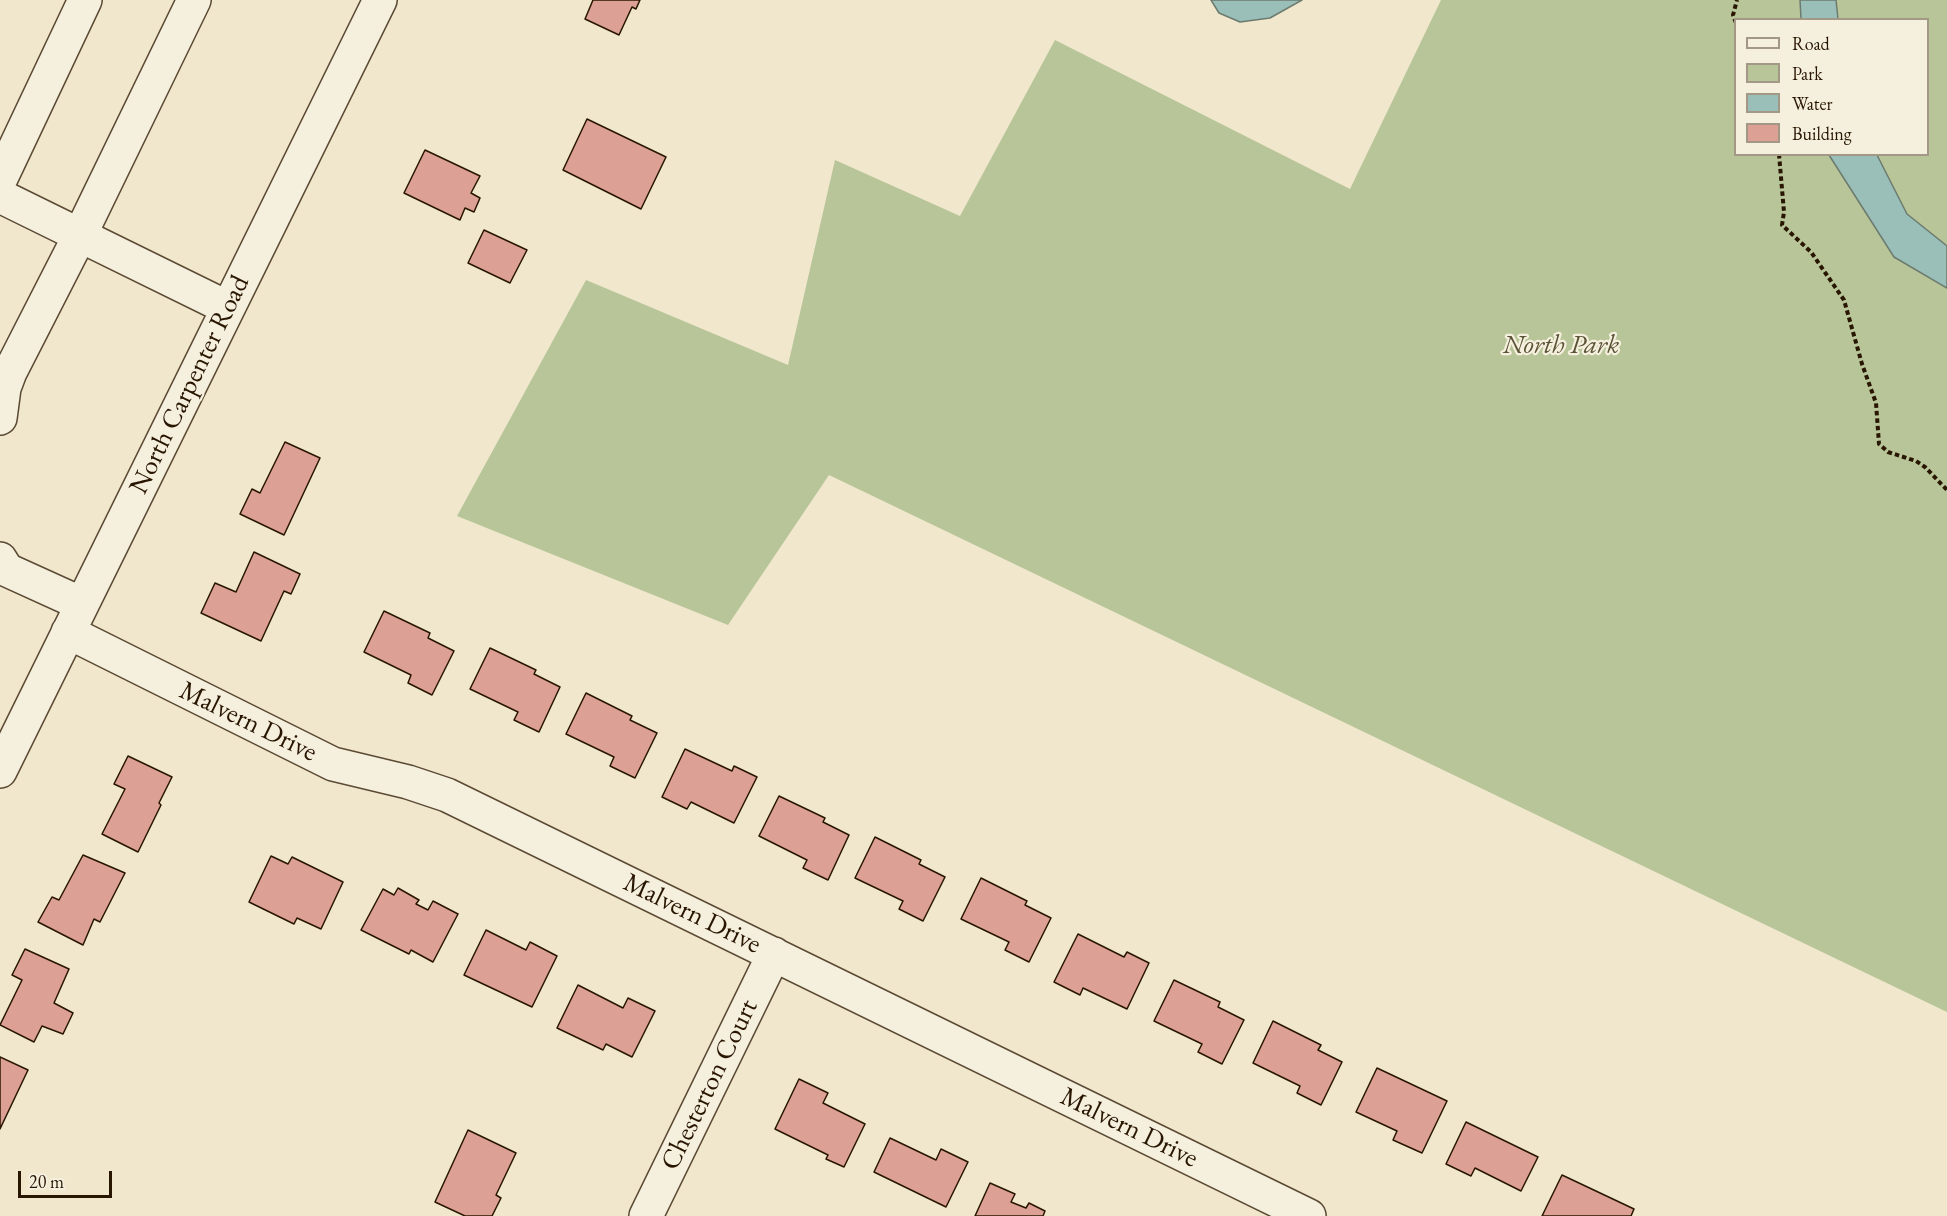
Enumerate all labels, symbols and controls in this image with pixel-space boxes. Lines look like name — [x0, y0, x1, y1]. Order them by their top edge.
legend — [1734, 18, 1929, 156]
text: Road — [1792, 32, 1830, 55]
text: Park — [1792, 62, 1823, 85]
text: Water — [1792, 92, 1833, 115]
text: Building — [1792, 122, 1852, 145]
street label: North Carpenter Road — [123, 270, 257, 500]
park label: North Park — [1503, 330, 1619, 362]
street label: Malvern Drive — [174, 675, 322, 769]
street label: Malvern Drive — [618, 867, 766, 961]
street label: Chesterton Court — [655, 994, 765, 1176]
street label: Malvern Drive — [1055, 1081, 1203, 1175]
scale bar — [21, 1159, 116, 1197]
text: 20 m — [29, 1170, 64, 1193]

